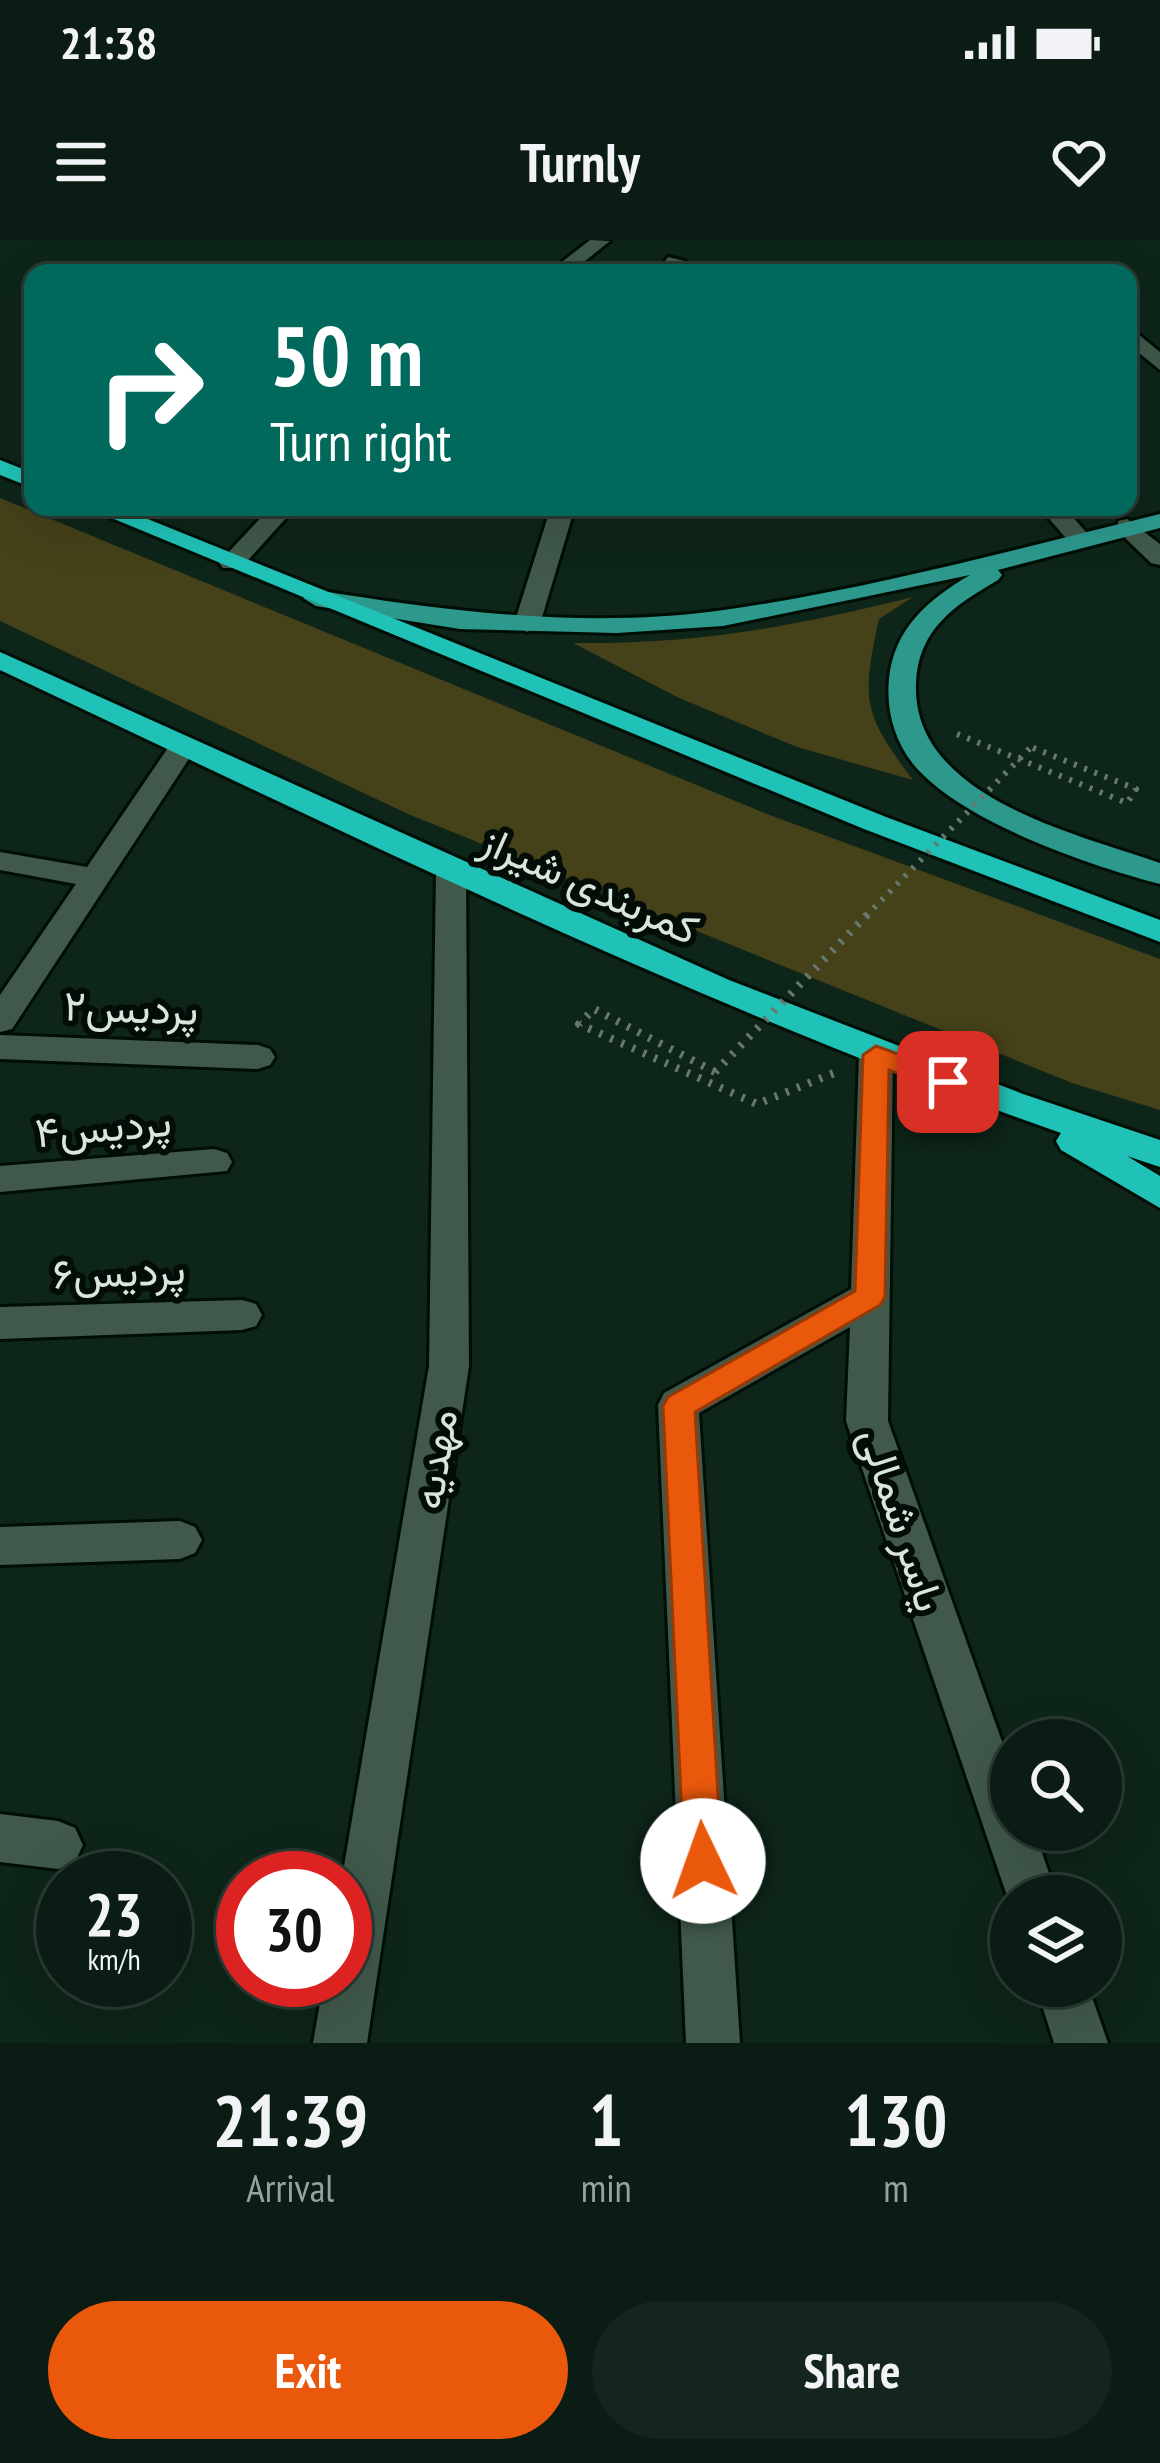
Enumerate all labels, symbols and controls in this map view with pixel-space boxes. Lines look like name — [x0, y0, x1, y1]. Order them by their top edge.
text: 21:38 — [60, 13, 157, 71]
text: Turnly — [520, 127, 640, 197]
icon: menu — [48, 129, 114, 195]
icon: heart — [1046, 129, 1112, 195]
text: 50 m — [270, 300, 423, 409]
icon: right — [72, 312, 228, 468]
text: Turn right — [270, 406, 451, 476]
street label: کمربندی شیراز — [472, 811, 707, 956]
street label: پردیس۲ — [63, 977, 199, 1039]
pin — [897, 1031, 999, 1133]
icon: arrive — [915, 1049, 981, 1115]
street label: پردیس۴ — [33, 1093, 174, 1161]
street label: پردیس۶ — [52, 1241, 187, 1303]
street label: مهدیه — [399, 1405, 469, 1513]
street label: یاسر شمالی — [848, 1420, 958, 1618]
map controls — [990, 1719, 1122, 2007]
button: search — [990, 1719, 1122, 1851]
position arrow — [640, 1798, 766, 1924]
speed limit sign: 30 — [216, 1851, 372, 2007]
text: 23 — [85, 1875, 143, 1953]
button: layers — [990, 1875, 1122, 2007]
text: km/h — [87, 1939, 141, 1978]
text: 21:39 — [213, 2073, 368, 2166]
text: 1 — [589, 2073, 623, 2166]
text: 130 — [844, 2073, 947, 2166]
text: Arrival — [246, 2162, 334, 2213]
text: min — [581, 2162, 632, 2213]
text: m — [883, 2162, 909, 2213]
button: Exit — [48, 2301, 568, 2439]
button: Share — [592, 2301, 1112, 2439]

